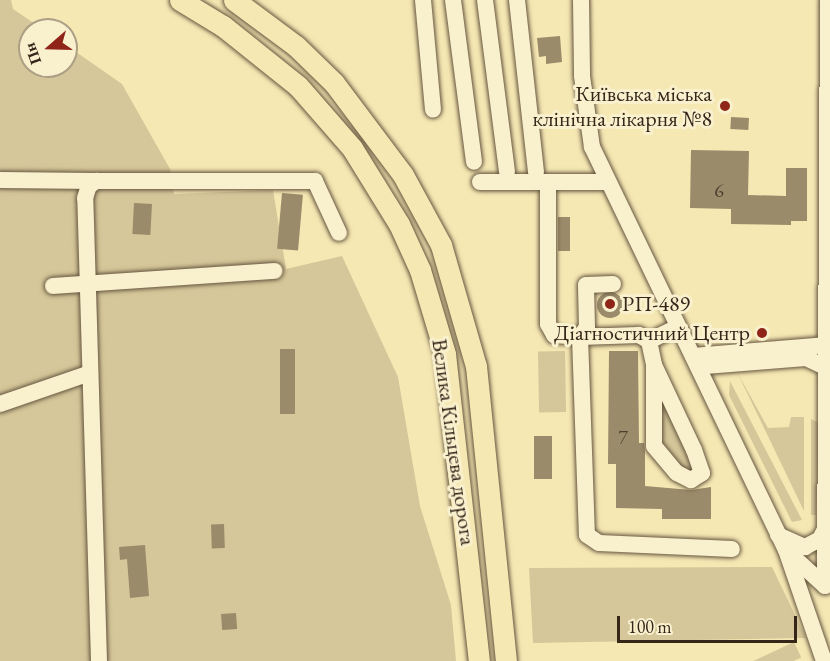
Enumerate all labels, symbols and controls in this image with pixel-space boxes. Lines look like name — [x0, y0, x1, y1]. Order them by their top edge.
north arrow — [18, 18, 78, 78]
text: Пн — [19, 40, 46, 68]
place label: Київська міська клінічна лікарня №8 — [532, 80, 712, 132]
marker: Київська міська клінічна лікарня №8 — [716, 97, 734, 115]
house number: 6 — [714, 178, 724, 202]
place label: РП-489 — [622, 291, 690, 317]
marker: РП-489 — [603, 297, 617, 311]
place label: Діагностичний Центр — [554, 320, 750, 346]
marker: Діагностичний Центр — [755, 326, 769, 340]
street label: Велика Кільцева дорога — [426, 337, 482, 547]
house number: 7 — [618, 425, 628, 449]
scale bar — [620, 604, 800, 642]
text: 100 m — [628, 615, 672, 638]

